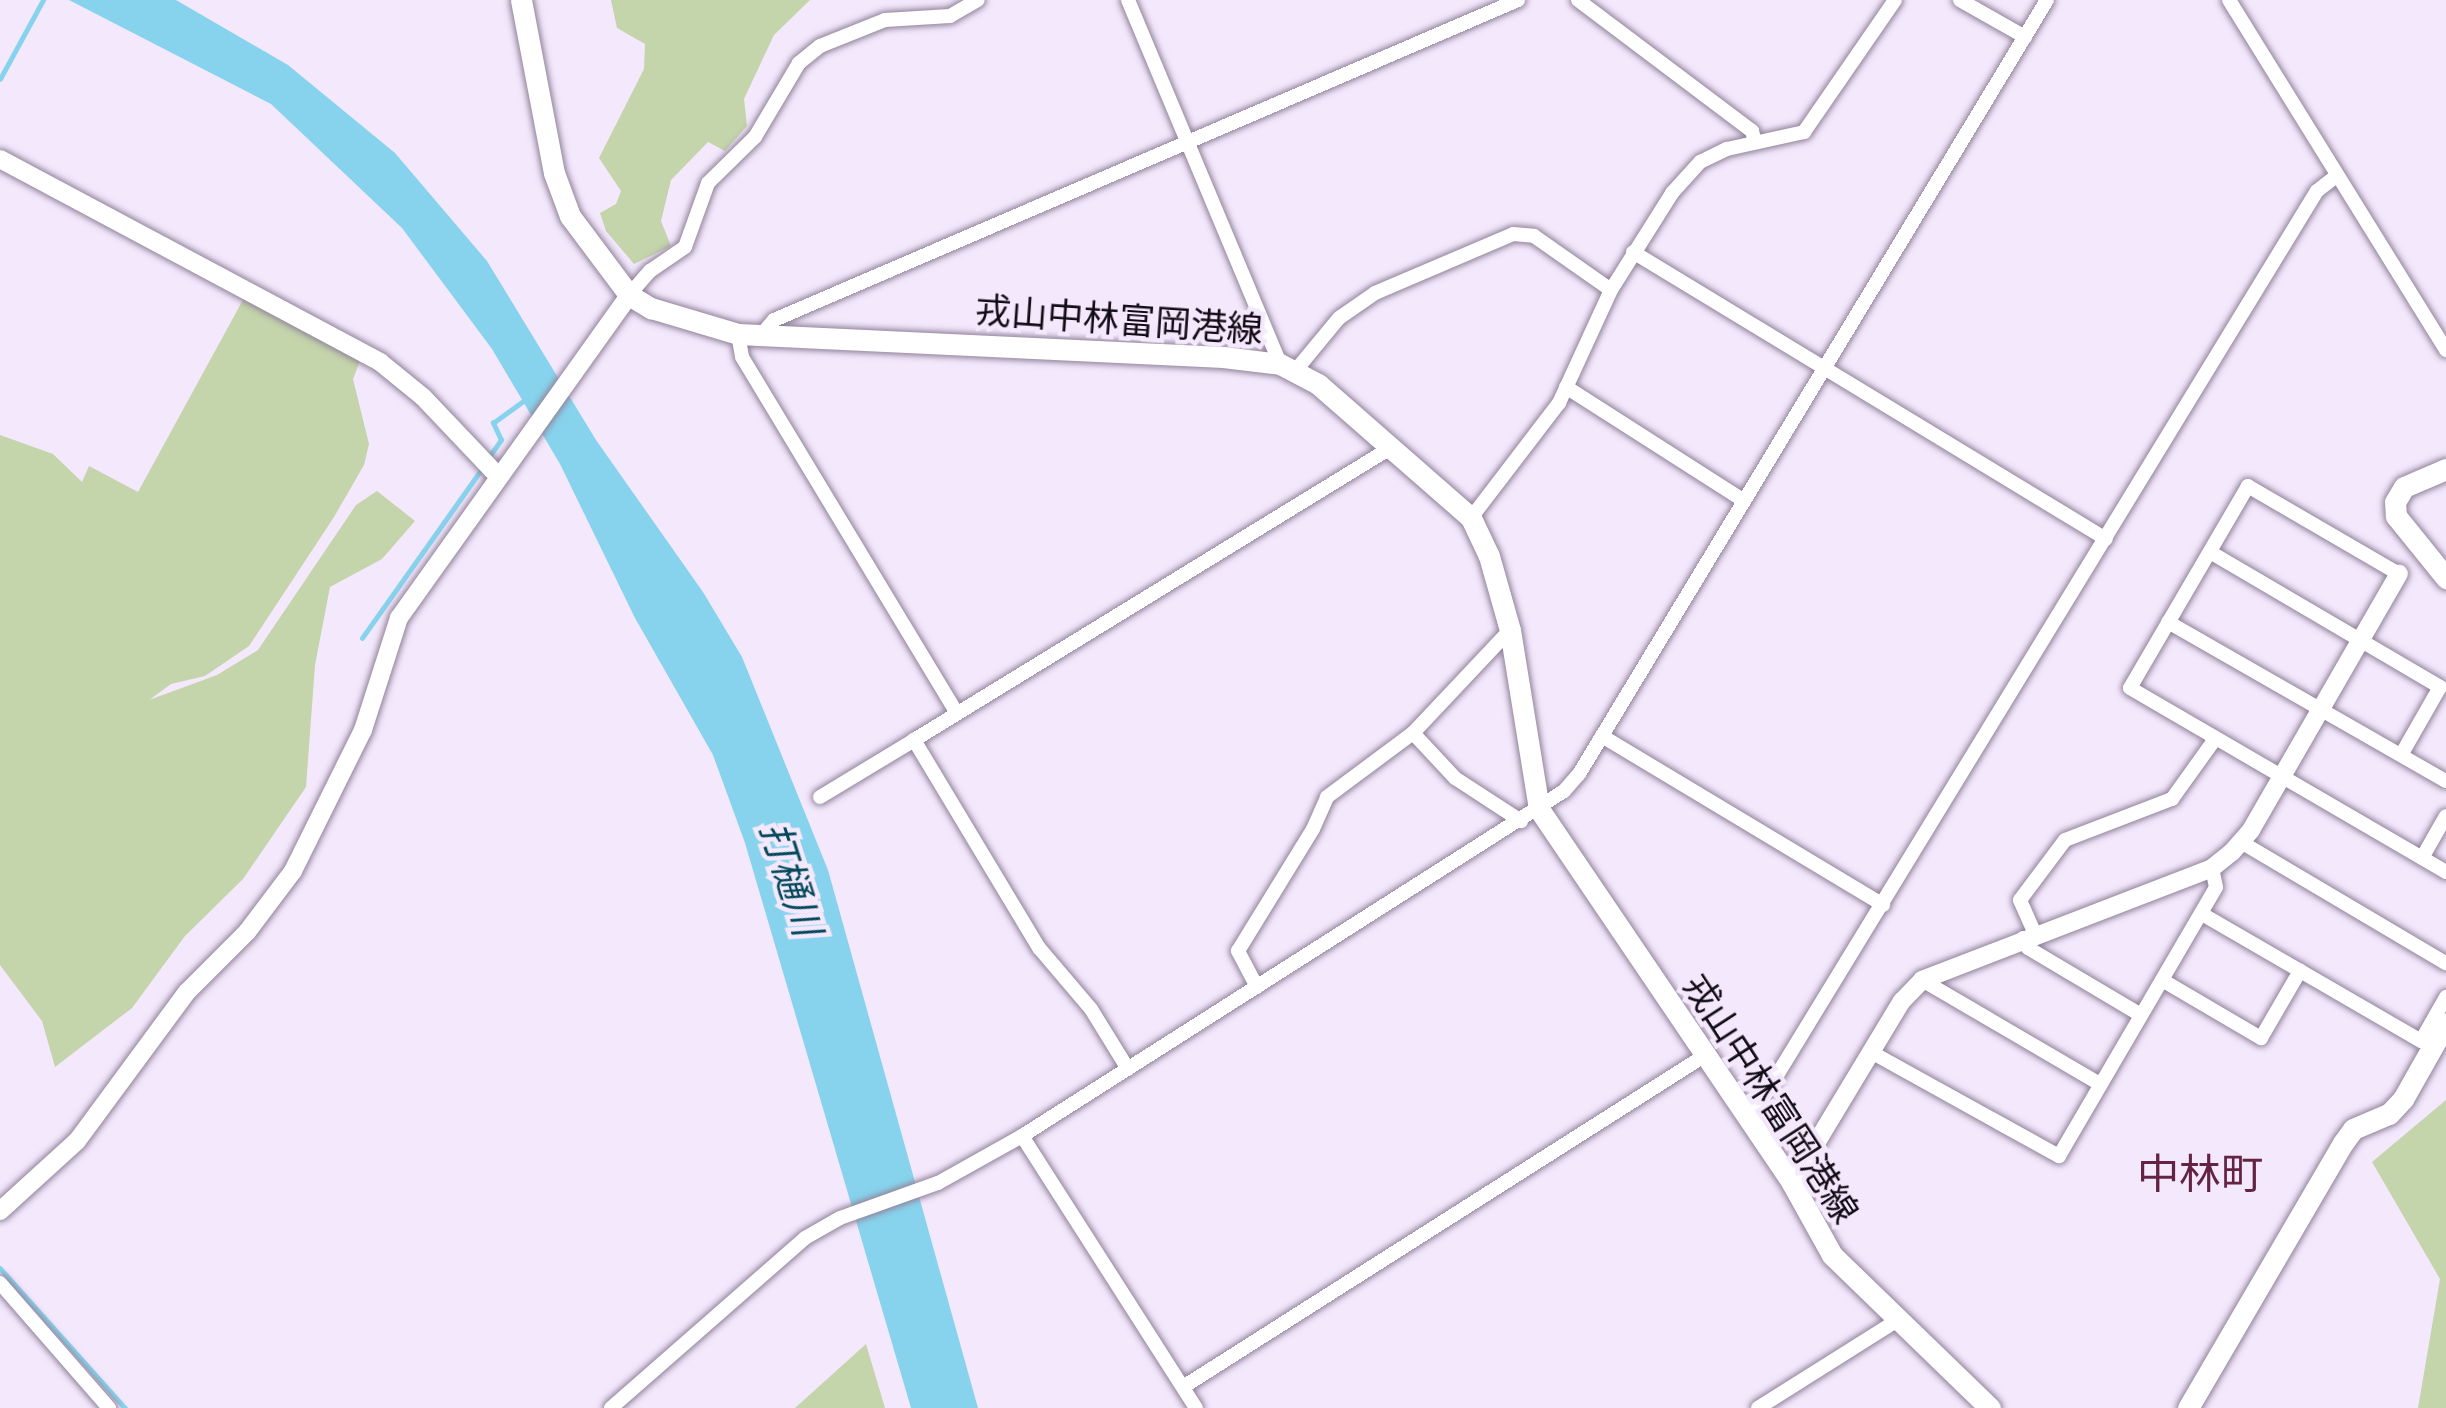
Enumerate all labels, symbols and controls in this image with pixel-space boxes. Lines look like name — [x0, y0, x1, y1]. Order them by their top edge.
street label: 戎山中林富岡港線 — [974, 289, 1264, 353]
water label: 打樋川 — [750, 816, 830, 942]
street label: 戎山中林富岡港線 — [1673, 966, 1867, 1232]
district label: 中林町 — [2137, 1151, 2263, 1201]

